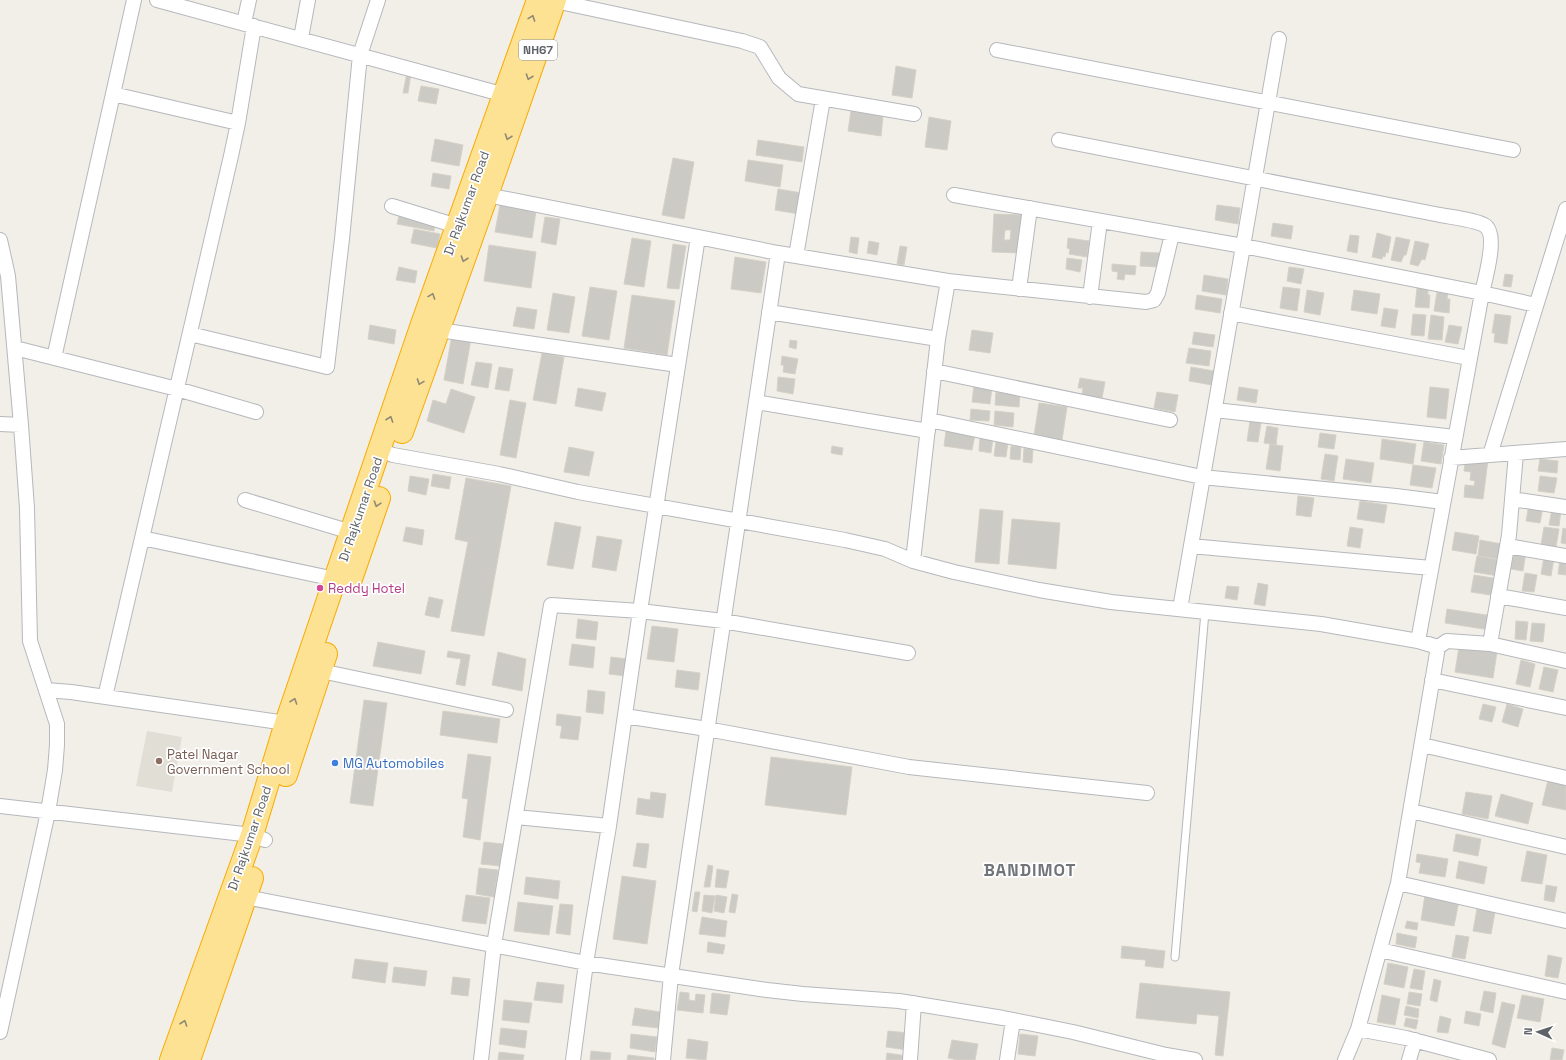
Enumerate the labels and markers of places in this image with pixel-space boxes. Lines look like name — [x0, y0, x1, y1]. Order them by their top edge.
place label: Reddy Hotel — [328, 580, 405, 597]
marker: Reddy Hotel — [315, 583, 325, 593]
place label: Patel Nagar Government School — [167, 746, 290, 778]
place label: MG Automobiles — [343, 755, 445, 772]
marker: Patel Nagar Government School — [154, 756, 164, 766]
marker: MG Automobiles — [330, 758, 340, 768]

